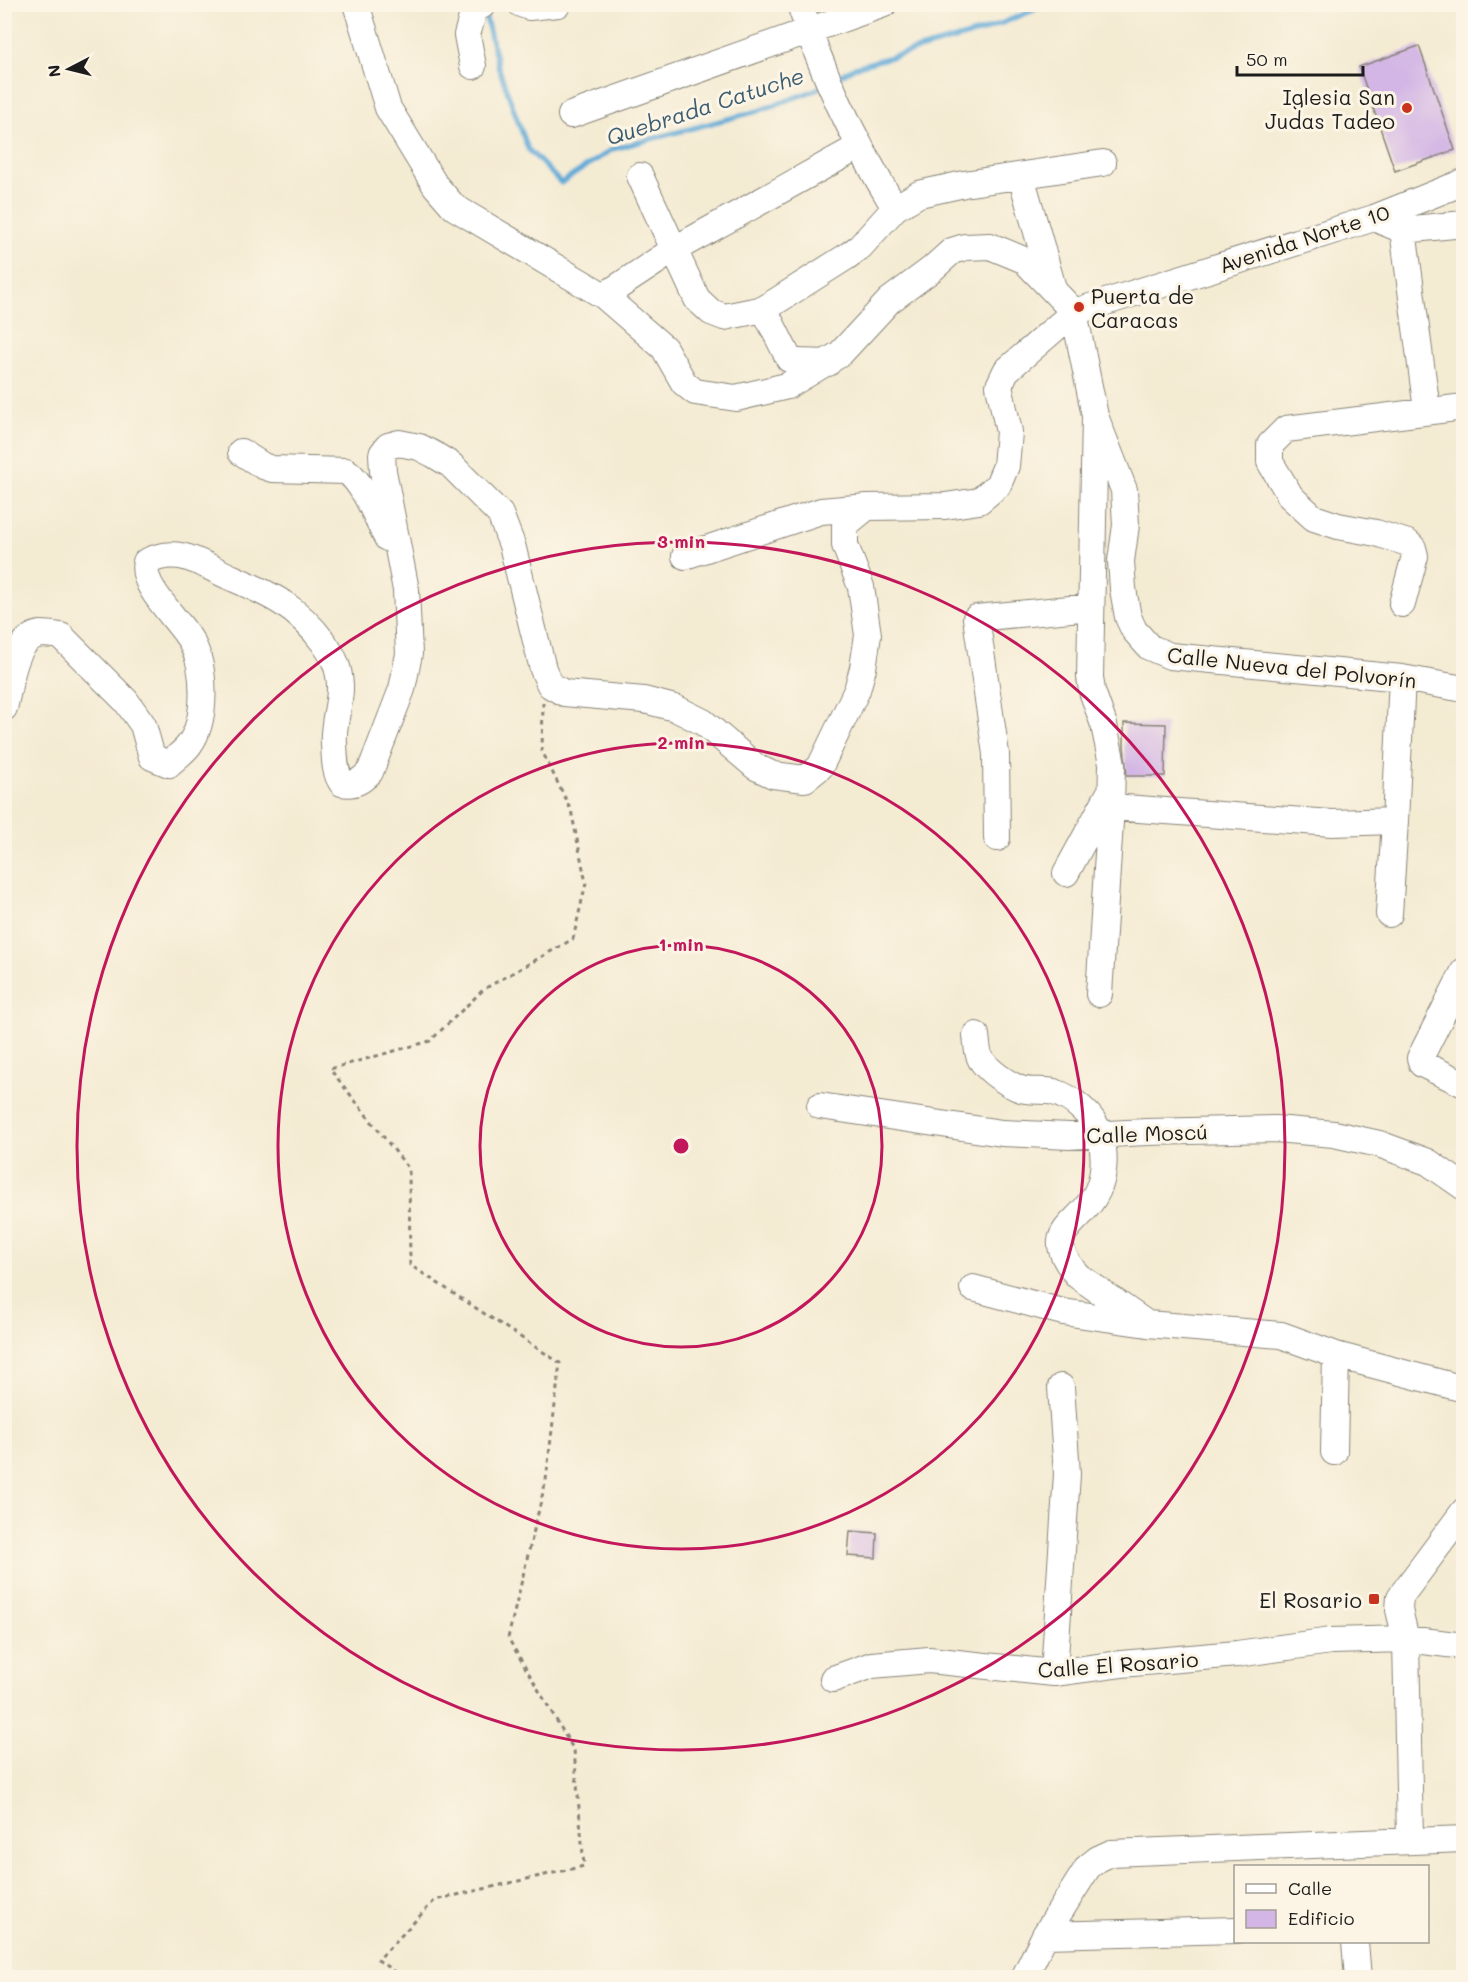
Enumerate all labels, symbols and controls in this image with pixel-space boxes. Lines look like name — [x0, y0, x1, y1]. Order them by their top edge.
north arrow — [39, 39, 99, 99]
scale bar — [1237, 39, 1363, 77]
text: 50 m — [1246, 47, 1288, 71]
water label: Quebrada Catuche — [602, 60, 808, 152]
text: N — [42, 64, 65, 78]
place label: Iglesia San Judas Tadeo — [1265, 83, 1395, 134]
marker: Iglesia San Judas Tadeo — [1400, 101, 1414, 115]
street label: Avenida Norte 10 — [1215, 198, 1393, 278]
place label: Puerta de Caracas — [1091, 282, 1194, 333]
marker: Puerta de Caracas — [1072, 300, 1086, 314]
text: 3 min — [657, 529, 705, 553]
street label: Calle Nueva del Polvorín — [1166, 640, 1418, 694]
text: 2 min — [657, 730, 705, 754]
text: 1 min — [658, 932, 704, 956]
street label: Calle Moscú — [1086, 1117, 1208, 1149]
centre of rings — [671, 1136, 691, 1156]
place label: El Rosario — [1259, 1586, 1362, 1613]
marker: El Rosario — [1367, 1592, 1381, 1606]
street label: Calle El Rosario — [1037, 1645, 1199, 1683]
legend — [1234, 1865, 1429, 1943]
text: Calle — [1288, 1876, 1332, 1900]
text: Edificio — [1288, 1906, 1355, 1930]

